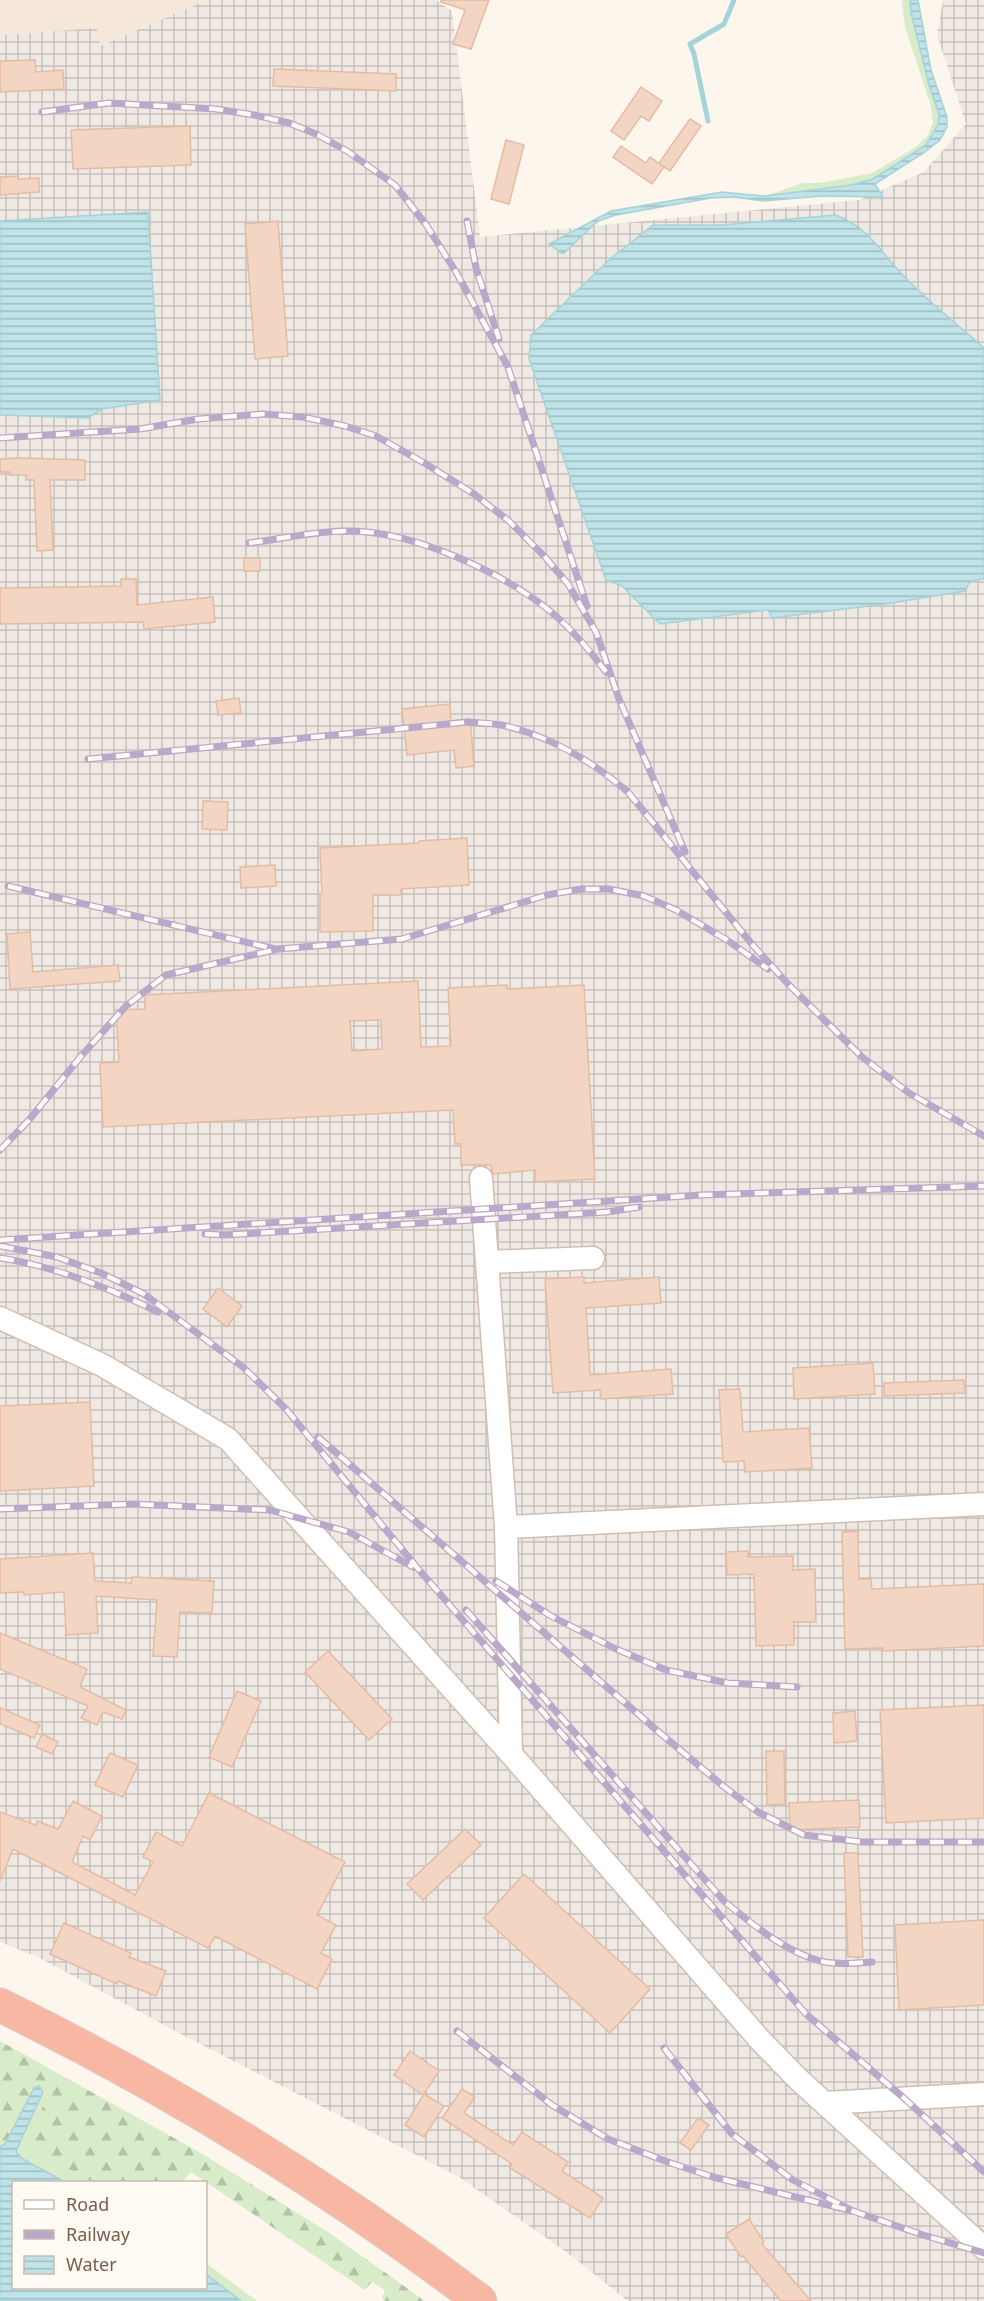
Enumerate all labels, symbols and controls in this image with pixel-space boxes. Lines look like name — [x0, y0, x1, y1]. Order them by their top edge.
legend — [12, 2181, 207, 2289]
text: Road — [66, 2192, 109, 2216]
text: Railway — [66, 2222, 131, 2246]
text: Water — [66, 2252, 117, 2276]

